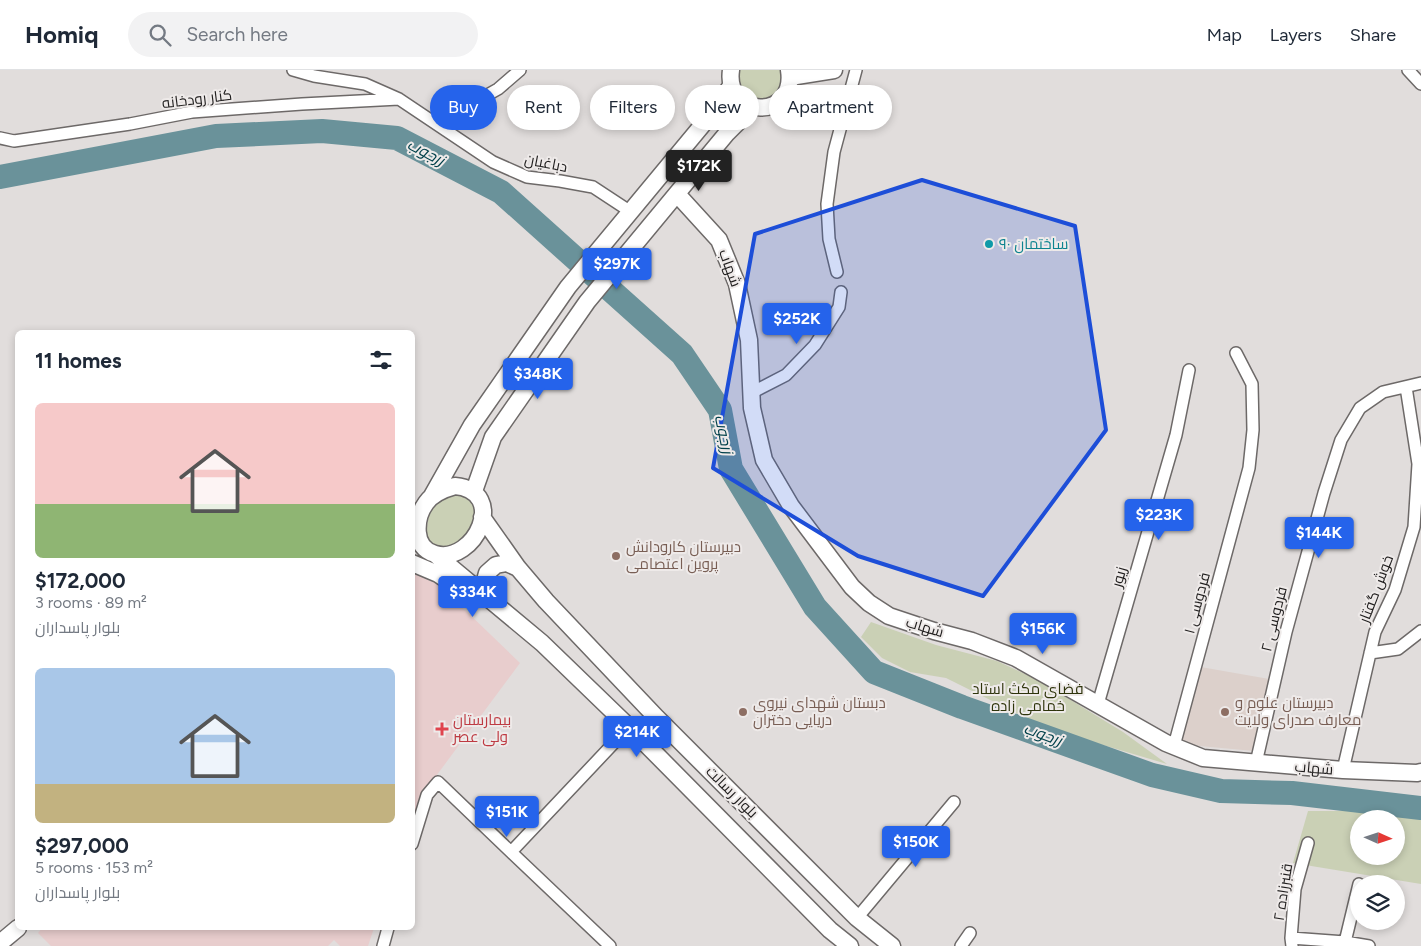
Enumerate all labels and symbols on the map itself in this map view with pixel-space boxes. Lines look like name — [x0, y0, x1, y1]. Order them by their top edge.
street label: کنار رودخانه — [161, 86, 233, 112]
water label: زرجوب — [404, 134, 449, 170]
street label: دباغیان — [523, 150, 569, 177]
pin: $172K — [664, 150, 734, 192]
place label: ساختمان ۹۰ — [999, 235, 1068, 254]
marker: ساختمان ۹۰ — [983, 238, 995, 250]
street label: شهاب — [714, 247, 745, 290]
pin: $297K — [582, 248, 652, 290]
pin: $252K — [762, 302, 832, 345]
pin: $348K — [503, 358, 573, 400]
water label: زرجوب — [711, 413, 738, 457]
pin: $223K — [1124, 498, 1194, 541]
pin: $144K — [1284, 516, 1354, 559]
place label: دبیرستان کارودانش پروین اعتصامی — [626, 538, 741, 574]
marker: دبیرستان کارودانش پروین اعتصامی — [610, 550, 622, 562]
street label: خوش گفتار — [1354, 552, 1398, 627]
street label: زیور — [1107, 565, 1130, 590]
street label: فردوسی ۱ — [1180, 570, 1215, 636]
pin: $334K — [438, 576, 508, 618]
street label: فردوسی ۲ — [1257, 585, 1292, 654]
pin: $156K — [1008, 612, 1078, 655]
street label: شهاب — [904, 613, 946, 642]
park label: فضای مکث استاد خمامی زاده — [972, 680, 1084, 716]
place label: دبستان شهدای نیروی دریایی دختران — [753, 694, 886, 730]
place label: دبیرستان علوم و معارف صدرای ولایت — [1235, 694, 1361, 730]
marker: دبستان شهدای نیروی دریایی دختران — [737, 706, 749, 718]
marker: دبیرستان علوم و معارف صدرای ولایت — [1219, 706, 1231, 718]
place label: بیمارستان ولی عصر — [452, 711, 511, 747]
pin: $214K — [602, 716, 672, 758]
water label: زرجوب — [1021, 718, 1066, 750]
marker: بیمارستان ولی عصر — [435, 722, 449, 736]
street label: شهاب — [1294, 757, 1334, 780]
street label: بلوار رسالت — [702, 762, 762, 822]
pin: $151K — [472, 796, 542, 838]
north arrow — [1350, 810, 1405, 865]
pin: $150K — [881, 826, 951, 868]
street label: قنبرزاده ۲ — [1270, 862, 1296, 922]

